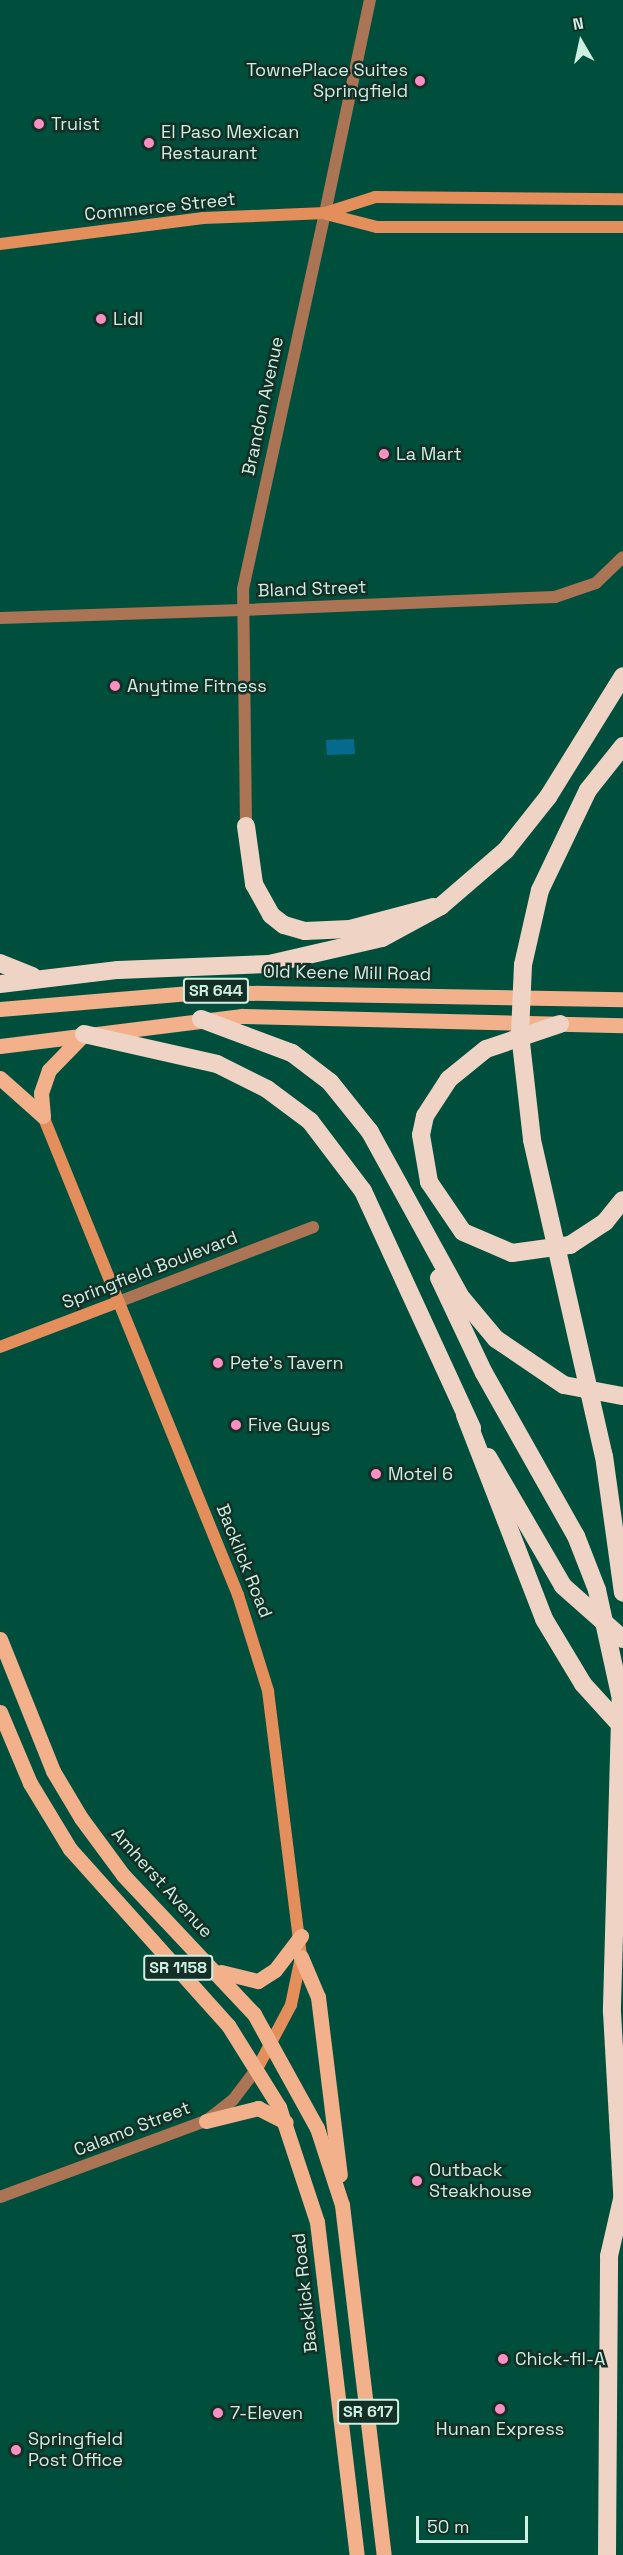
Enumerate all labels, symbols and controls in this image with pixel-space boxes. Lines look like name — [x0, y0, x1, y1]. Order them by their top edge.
north arrow — [551, 12, 611, 72]
text: N — [571, 13, 585, 35]
place label: TownePlace Suites Springfield — [246, 60, 408, 103]
marker: TownePlace Suites Springfield — [413, 74, 427, 88]
place label: Truist — [51, 113, 100, 135]
marker: Truist — [32, 117, 46, 131]
place label: El Paso Mexican Restaurant — [161, 122, 299, 164]
marker: El Paso Mexican Restaurant — [142, 136, 156, 150]
street label: Commerce Street — [83, 188, 237, 226]
place label: Lidl — [113, 308, 143, 330]
marker: Lidl — [94, 312, 108, 326]
street label: Brandon Avenue — [238, 334, 288, 478]
place label: La Mart — [396, 443, 462, 465]
marker: La Mart — [377, 447, 391, 461]
street label: Bland Street — [257, 576, 367, 602]
place label: Anytime Fitness — [127, 675, 267, 697]
marker: Anytime Fitness — [108, 679, 122, 693]
street label: Old Keene Mill Road — [263, 961, 431, 985]
road number: SR 644 — [182, 978, 250, 1004]
street label: Springfield Boulevard — [59, 1227, 241, 1313]
place label: Pete's Tavern — [230, 1352, 344, 1374]
marker: Pete's Tavern — [211, 1356, 225, 1370]
place label: Five Guys — [248, 1414, 330, 1436]
marker: Five Guys — [229, 1418, 243, 1432]
place label: Motel 6 — [388, 1463, 453, 1485]
marker: Motel 6 — [369, 1467, 383, 1481]
street label: Backlick Road — [211, 1501, 277, 1621]
street label: Amherst Avenue — [107, 1823, 217, 1943]
road number: SR 1158 — [142, 1955, 214, 1981]
street label: Calamo Street — [71, 2097, 193, 2161]
place label: Outback Steakhouse — [429, 2160, 532, 2202]
marker: Outback Steakhouse — [410, 2174, 424, 2188]
street label: Backlick Road — [288, 2232, 322, 2354]
place label: Chick-fil-A — [515, 2348, 605, 2370]
marker: Chick-fil-A — [496, 2352, 510, 2366]
road number: SR 617 — [336, 2399, 400, 2425]
place label: 7-Eleven — [230, 2402, 303, 2424]
marker: Hunan Express — [493, 2402, 507, 2416]
marker: 7-Eleven — [211, 2406, 225, 2420]
place label: Hunan Express — [436, 2418, 564, 2440]
place label: Springfield Post Office — [28, 2429, 123, 2472]
marker: Springfield Post Office — [9, 2443, 23, 2457]
scale bar — [419, 2504, 532, 2542]
text: 50 m — [427, 2515, 469, 2538]

